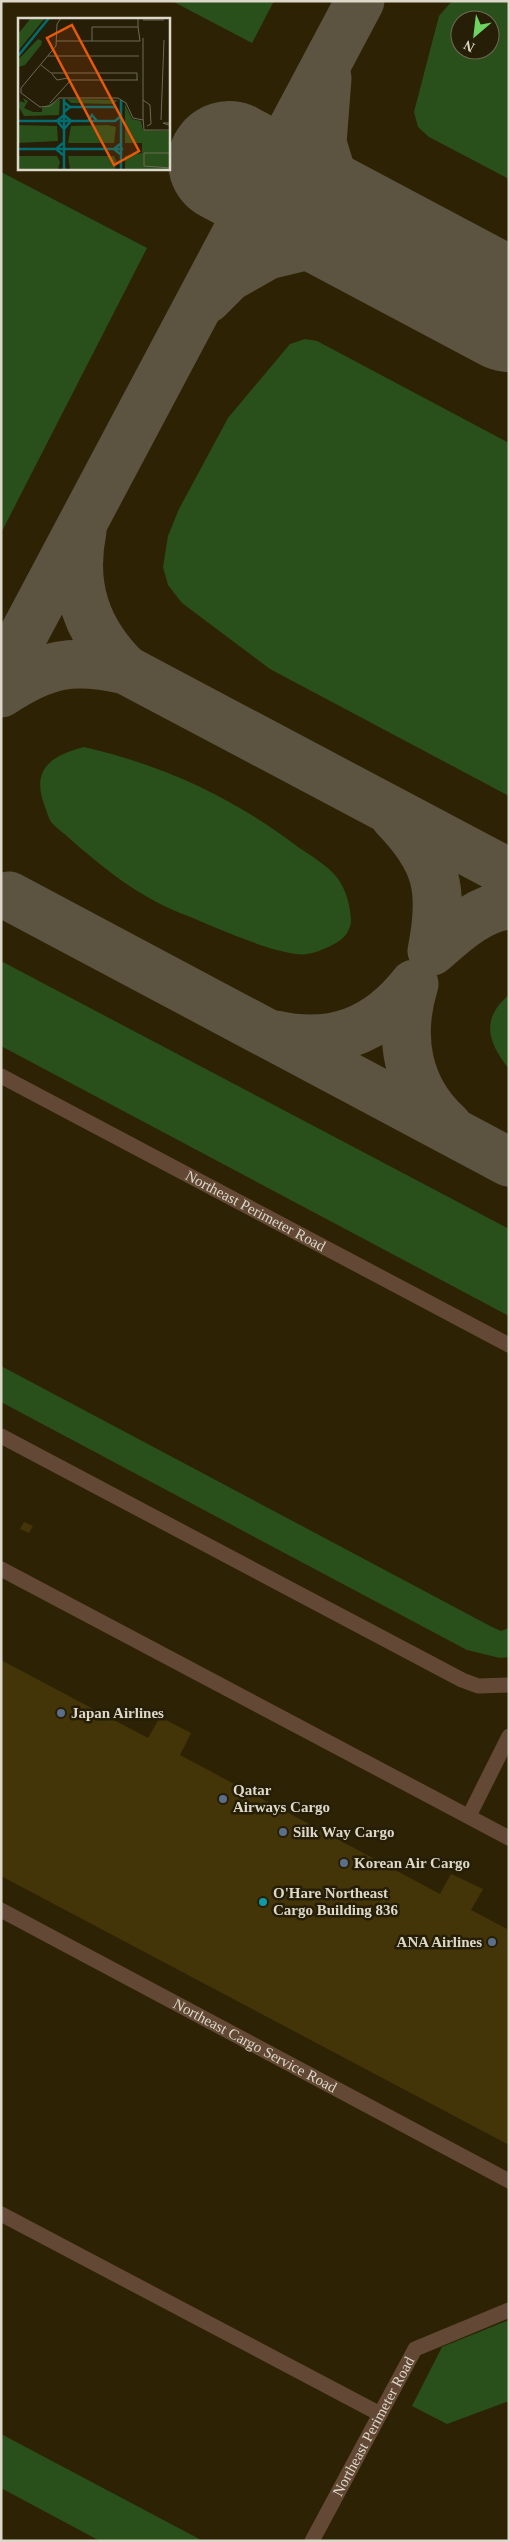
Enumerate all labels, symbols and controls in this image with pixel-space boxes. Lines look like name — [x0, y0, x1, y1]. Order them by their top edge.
north arrow — [450, 10, 500, 60]
inset map — [18, 18, 170, 170]
text: N — [461, 37, 477, 55]
street label: Northeast Perimeter Road — [183, 1167, 329, 1255]
place label: Japan Airlines — [71, 1705, 164, 1721]
marker: Japan Airlines — [55, 1707, 67, 1719]
place label: Qatar Airways Cargo — [233, 1782, 330, 1815]
marker: Qatar Airways Cargo — [217, 1793, 229, 1805]
place label: Silk Way Cargo — [293, 1824, 394, 1840]
marker: Silk Way Cargo — [277, 1826, 289, 1838]
place label: Korean Air Cargo — [354, 1855, 470, 1871]
marker: Korean Air Cargo — [338, 1857, 350, 1869]
place label: O'Hare Northeast Cargo Building 836 — [273, 1885, 399, 1918]
marker: O'Hare Northeast Cargo Building 836 — [257, 1896, 269, 1908]
place label: ANA Airlines — [397, 1934, 482, 1950]
marker: ANA Airlines — [486, 1936, 498, 1948]
street label: Northeast Cargo Service Road — [171, 1995, 340, 2096]
street label: Northeast Perimeter Road — [330, 2354, 418, 2499]

